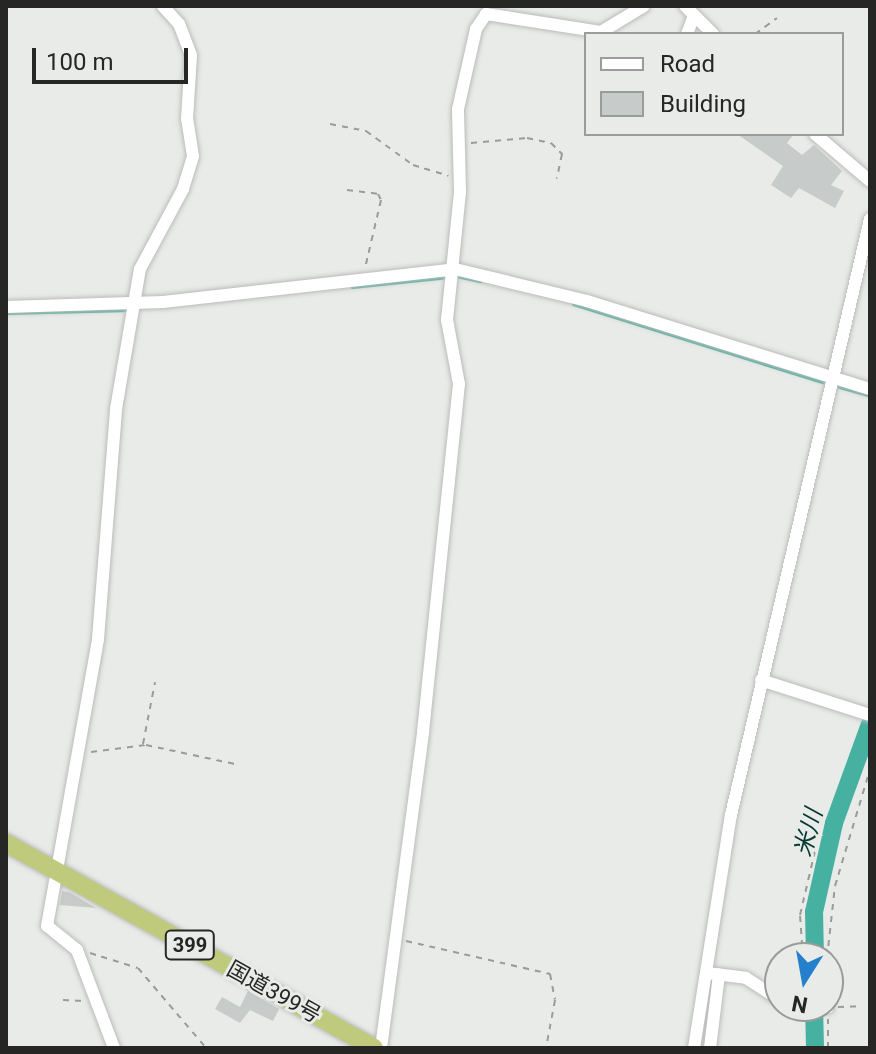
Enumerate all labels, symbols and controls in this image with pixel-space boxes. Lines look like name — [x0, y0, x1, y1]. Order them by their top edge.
scale bar — [36, 32, 192, 82]
legend — [584, 32, 844, 136]
text: 100 m — [46, 48, 113, 76]
text: Road — [660, 50, 715, 78]
text: Building — [660, 90, 746, 118]
water label: 米川 — [789, 806, 829, 860]
road number: 399 — [164, 929, 216, 961]
north arrow — [764, 942, 844, 1022]
street label: 国道399号 — [223, 955, 325, 1029]
text: N — [790, 990, 810, 1018]

